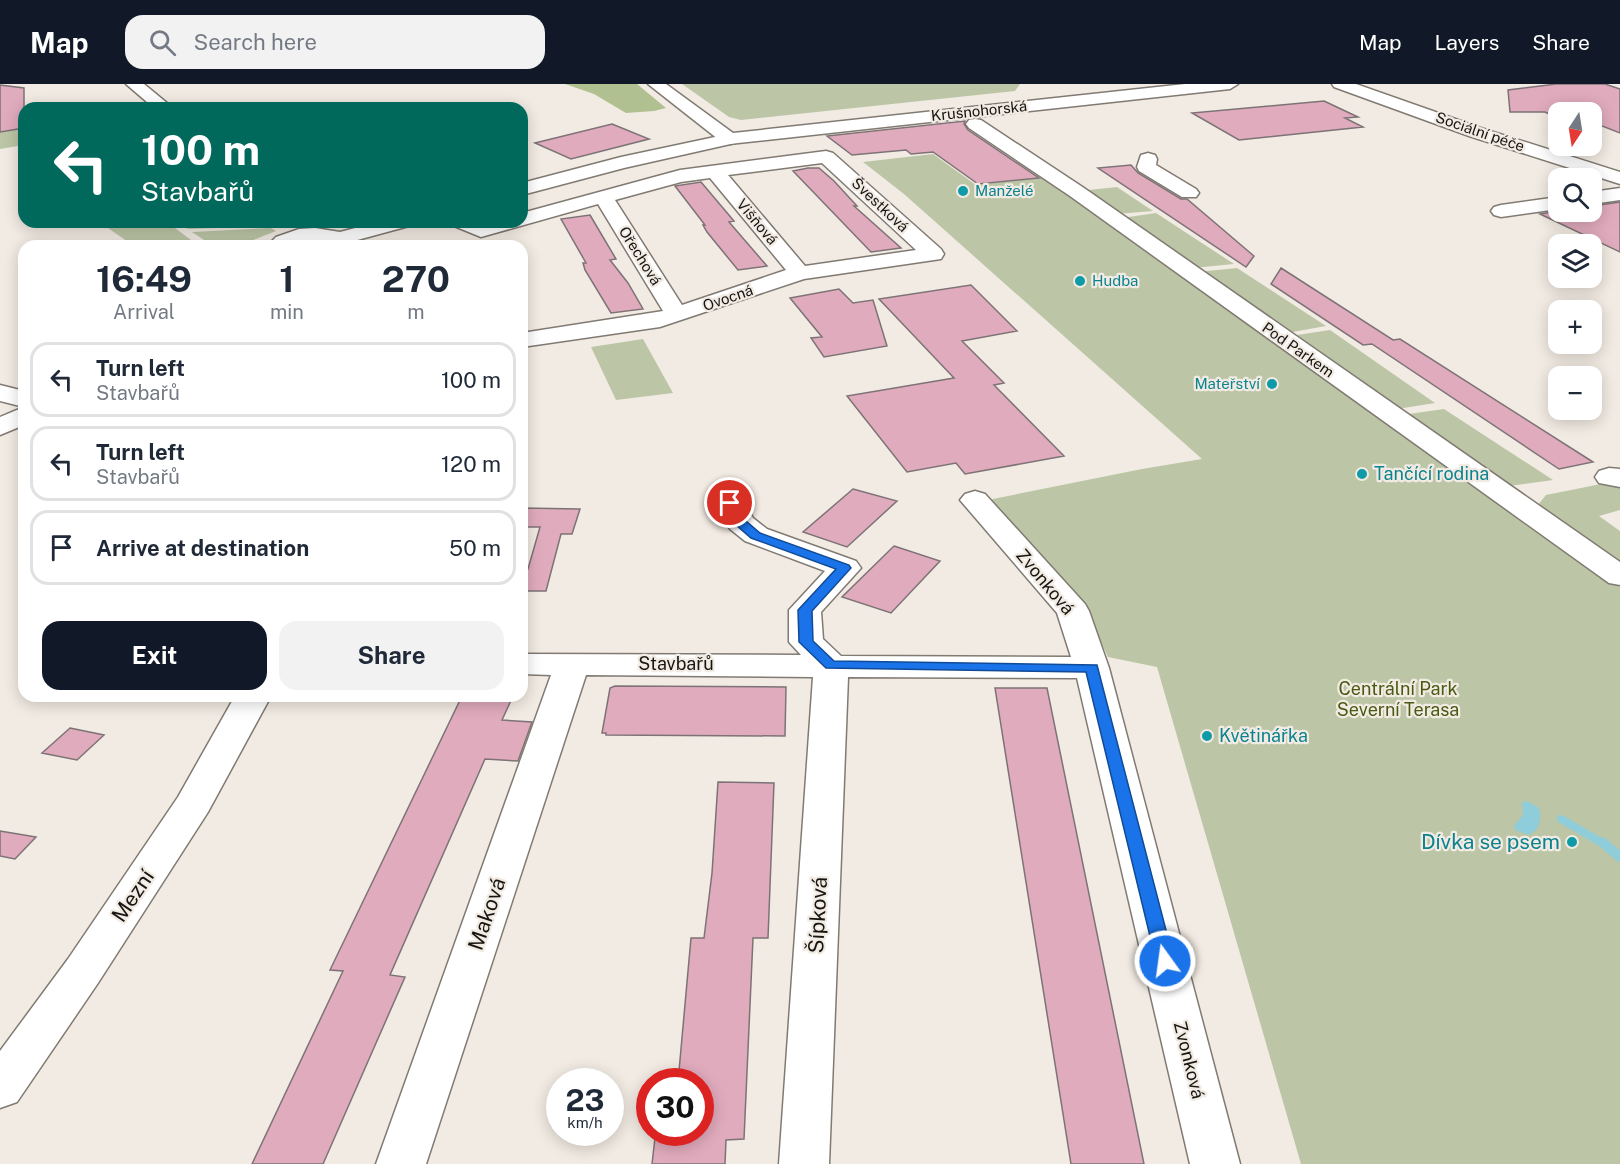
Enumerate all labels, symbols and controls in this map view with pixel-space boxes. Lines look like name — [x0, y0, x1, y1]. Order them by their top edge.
search box — [125, 15, 545, 69]
text: Map — [30, 26, 89, 59]
icon: search — [146, 26, 179, 59]
text: Search here — [194, 29, 317, 55]
text: Map — [1359, 30, 1402, 55]
text: Layers — [1435, 30, 1499, 55]
text: Share — [1532, 30, 1590, 55]
street label: Krušnohorská — [930, 97, 1028, 124]
north arrow — [1548, 102, 1602, 156]
map controls — [1548, 102, 1602, 420]
street label: Sociální péče — [1433, 108, 1527, 155]
text: 100 m — [141, 125, 260, 174]
icon: left — [42, 126, 120, 204]
button: search — [1548, 168, 1602, 222]
street label: Švestková — [848, 174, 912, 235]
text: Stavbařů — [141, 175, 254, 207]
place label: Manželé — [975, 182, 1033, 199]
marker: Manželé — [956, 184, 970, 198]
street label: Višňová — [733, 196, 781, 248]
street label: Ořechová — [616, 223, 665, 288]
button: layers — [1548, 234, 1602, 288]
text: 16:49 — [96, 258, 192, 300]
text: 1 — [279, 258, 295, 300]
text: 270 — [382, 258, 450, 300]
place label: Hudba — [1092, 272, 1138, 289]
marker: Hudba — [1073, 274, 1087, 288]
street label: Ovocná — [701, 281, 755, 314]
text: Arrival — [113, 300, 175, 324]
text: min — [270, 300, 304, 324]
text: m — [407, 300, 425, 324]
button: + — [1548, 300, 1602, 354]
street label: Pod Parkem — [1259, 319, 1337, 381]
text: Turn left — [96, 355, 185, 381]
icon: left — [45, 363, 78, 396]
button: − — [1548, 366, 1602, 420]
text: 100 m — [441, 367, 501, 393]
place label: Mateřství — [1194, 375, 1260, 392]
marker: Mateřství — [1265, 377, 1279, 391]
text: Stavbařů — [96, 381, 180, 405]
text: Turn left — [96, 439, 185, 465]
icon: left — [45, 447, 78, 480]
text: 120 m — [441, 451, 501, 477]
place label: Tančící rodina — [1374, 463, 1489, 484]
text: Stavbařů — [96, 465, 180, 489]
marker: Tančící rodina — [1355, 467, 1369, 481]
pin — [704, 477, 755, 528]
icon: arrive — [713, 486, 746, 519]
icon: arrive — [45, 531, 78, 564]
text: Arrive at destination — [96, 535, 309, 561]
text: 50 m — [449, 535, 501, 561]
street label: Zvonková — [1012, 545, 1079, 619]
button: Exit — [42, 621, 267, 690]
button: Share — [279, 621, 504, 690]
street label: Stavbařů — [638, 653, 714, 674]
park label: Centrální Park Severní Terasa — [1337, 678, 1459, 720]
place label: Květinářka — [1219, 725, 1308, 746]
marker: Květinářka — [1200, 729, 1214, 743]
place label: Dívka se psem — [1421, 829, 1560, 854]
marker: Dívka se psem — [1565, 835, 1579, 849]
street label: Mezní — [106, 864, 160, 927]
street label: Maková — [462, 874, 511, 953]
street label: Šípková — [803, 876, 832, 954]
position arrow — [1133, 929, 1197, 993]
street label: Zvonková — [1170, 1019, 1209, 1101]
speed limit sign: 30 — [636, 1068, 714, 1146]
text: 23 — [565, 1082, 605, 1118]
text: km/h — [567, 1114, 603, 1131]

